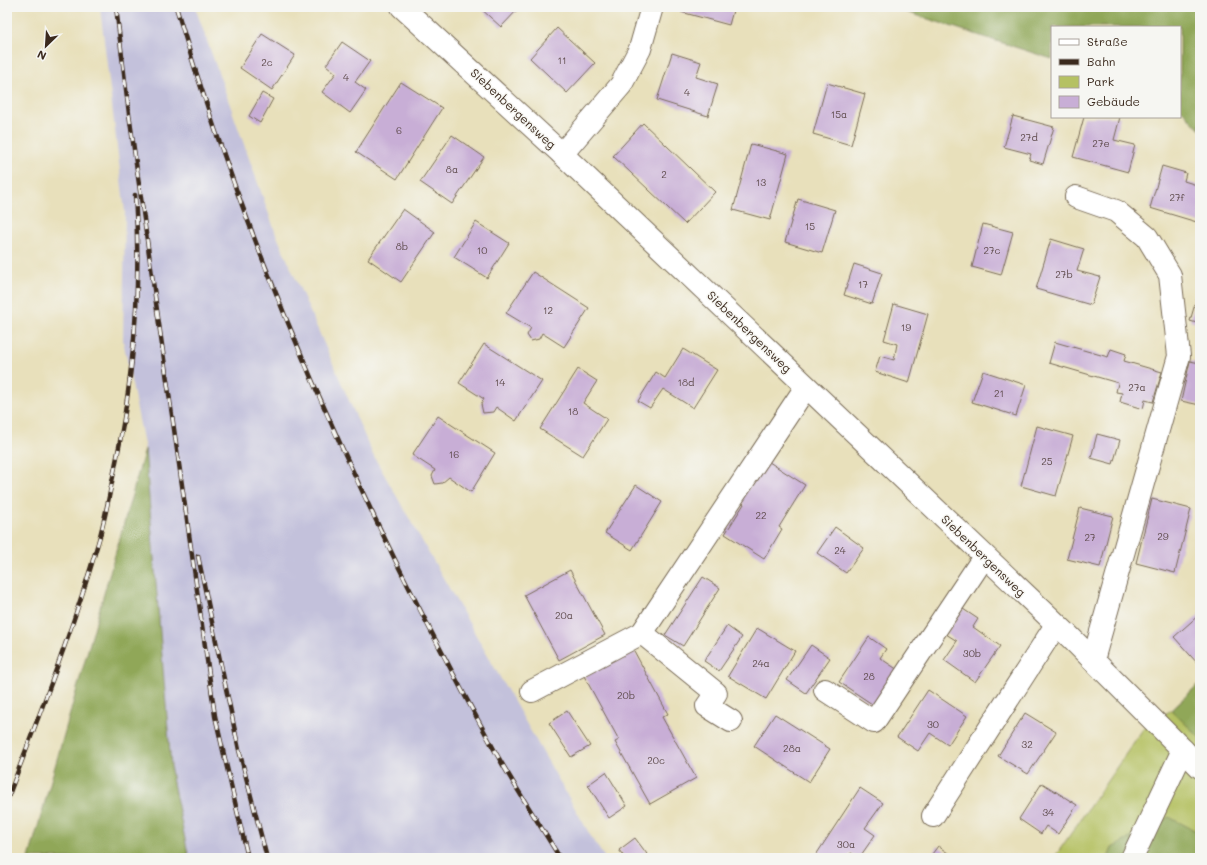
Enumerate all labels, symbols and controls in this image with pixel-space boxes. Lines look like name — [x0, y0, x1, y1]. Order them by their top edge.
north arrow — [26, 26, 66, 66]
legend — [1051, 26, 1181, 118]
text: Straße — [1087, 33, 1128, 49]
text: N — [35, 47, 49, 64]
house number: 11 — [558, 53, 566, 67]
text: Bahn — [1087, 53, 1115, 69]
house number: 2c — [261, 55, 273, 69]
street label: Siebenbergensweg — [468, 64, 560, 152]
house number: 4 — [343, 70, 349, 84]
text: Park — [1087, 73, 1114, 89]
house number: 4 — [684, 85, 690, 99]
text: Gebäude — [1087, 93, 1140, 109]
house number: 15a — [831, 107, 847, 121]
house number: 6 — [396, 123, 402, 137]
house number: 27d — [1020, 130, 1038, 144]
house number: 27e — [1092, 136, 1110, 150]
house number: 8a — [446, 162, 458, 176]
house number: 2 — [661, 167, 667, 181]
house number: 13 — [756, 175, 766, 189]
house number: 27f — [1169, 190, 1186, 204]
house number: 15 — [805, 219, 815, 233]
house number: 8b — [396, 239, 408, 253]
house number: 10 — [477, 243, 487, 257]
house number: 27c — [983, 243, 1001, 257]
house number: 27b — [1055, 267, 1073, 281]
house number: 17 — [858, 277, 868, 291]
street label: Siebenbergensweg — [704, 287, 795, 376]
house number: 12 — [543, 303, 553, 317]
house number: 19 — [901, 320, 911, 334]
house number: 14 — [495, 375, 505, 389]
house number: 18d — [678, 375, 694, 389]
house number: 27a — [1128, 380, 1146, 394]
house number: 21 — [994, 386, 1004, 400]
house number: 18 — [568, 404, 578, 418]
house number: 16 — [449, 447, 459, 461]
house number: 25 — [1041, 454, 1053, 468]
house number: 22 — [755, 508, 767, 522]
street label: Siebenbergensweg — [938, 511, 1029, 600]
house number: 29 — [1157, 529, 1169, 543]
house number: 27 — [1084, 530, 1096, 544]
house number: 24 — [834, 543, 846, 557]
house number: 20a — [555, 608, 573, 622]
house number: 30b — [963, 646, 981, 660]
house number: 24a — [752, 656, 770, 670]
house number: 28 — [863, 669, 875, 683]
house number: 20b — [617, 688, 635, 702]
house number: 30 — [927, 717, 939, 731]
house number: 32 — [1021, 737, 1033, 751]
house number: 28a — [783, 741, 801, 755]
house number: 20c — [647, 753, 665, 767]
house number: 34 — [1042, 805, 1054, 819]
house number: 30a — [837, 837, 855, 851]

